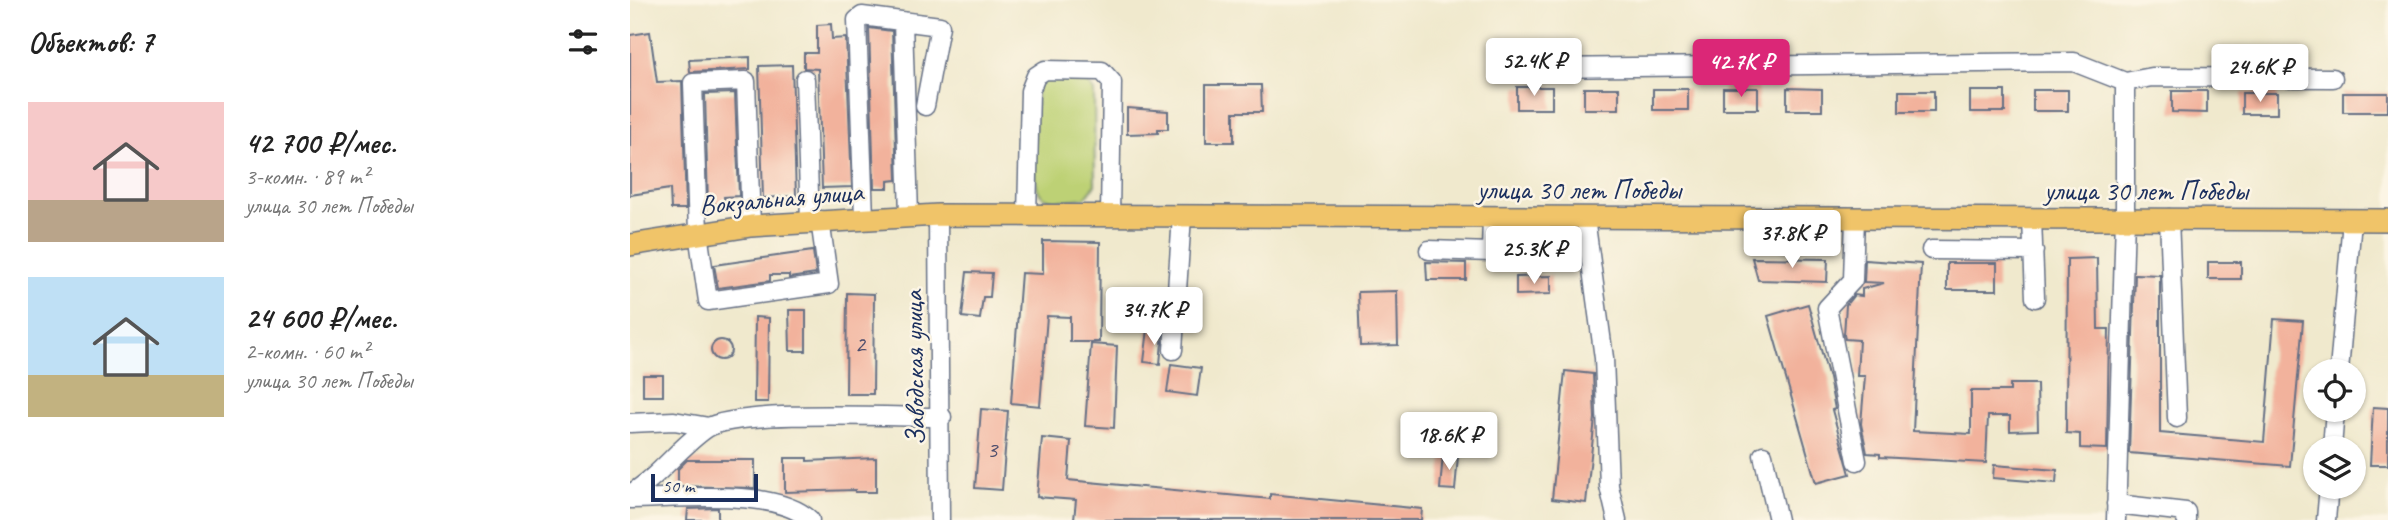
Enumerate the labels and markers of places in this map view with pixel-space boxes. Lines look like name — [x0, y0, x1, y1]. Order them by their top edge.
pin: 52.4K ₽ — [1469, 38, 1599, 98]
pin: 42.7K ₽ — [1676, 40, 1806, 99]
pin: 24.6K ₽ — [2195, 44, 2325, 104]
pin: 37.8K ₽ — [1727, 210, 1857, 270]
pin: 25.3K ₽ — [1469, 226, 1599, 286]
pin: 34.7K ₽ — [1089, 288, 1219, 347]
pin: 18.6K ₽ — [1384, 412, 1514, 472]

